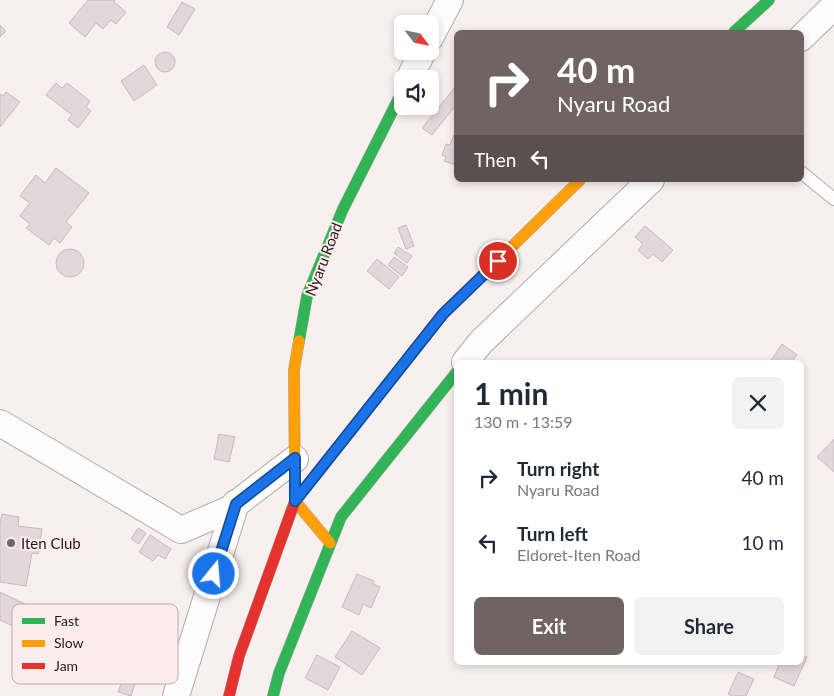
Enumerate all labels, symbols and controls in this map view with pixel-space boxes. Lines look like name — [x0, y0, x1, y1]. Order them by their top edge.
north arrow — [394, 15, 439, 60]
map controls — [394, 15, 439, 115]
text: 40 m — [557, 48, 635, 90]
icon: right — [474, 50, 539, 115]
button: sound — [394, 70, 439, 115]
text: Nyaru Road — [557, 90, 670, 117]
icon: left — [526, 145, 554, 173]
text: Then — [474, 148, 516, 171]
street label: Nyaru Road — [301, 220, 345, 298]
pin — [477, 240, 519, 282]
icon: arrive — [484, 247, 512, 275]
text: 1 min — [474, 375, 548, 411]
button: close — [732, 377, 784, 429]
text: 130 m · 13:59 — [474, 412, 573, 431]
text: Turn right — [517, 457, 599, 480]
icon: right — [474, 464, 502, 492]
text: 40 m — [741, 466, 784, 489]
text: Nyaru Road — [517, 480, 599, 499]
text: Turn left — [517, 522, 588, 545]
icon: left — [474, 529, 502, 557]
text: 10 m — [741, 531, 784, 554]
place label: Iten Club — [21, 534, 81, 552]
marker: Iten Club — [5, 537, 17, 549]
text: Eldoret-Iten Road — [517, 545, 640, 564]
position arrow — [187, 547, 239, 599]
button: Exit — [474, 597, 624, 655]
button: Share — [634, 597, 784, 655]
legend — [12, 604, 178, 684]
text: Fast — [54, 612, 79, 629]
text: Slow — [54, 634, 84, 651]
text: Jam — [54, 657, 78, 674]

